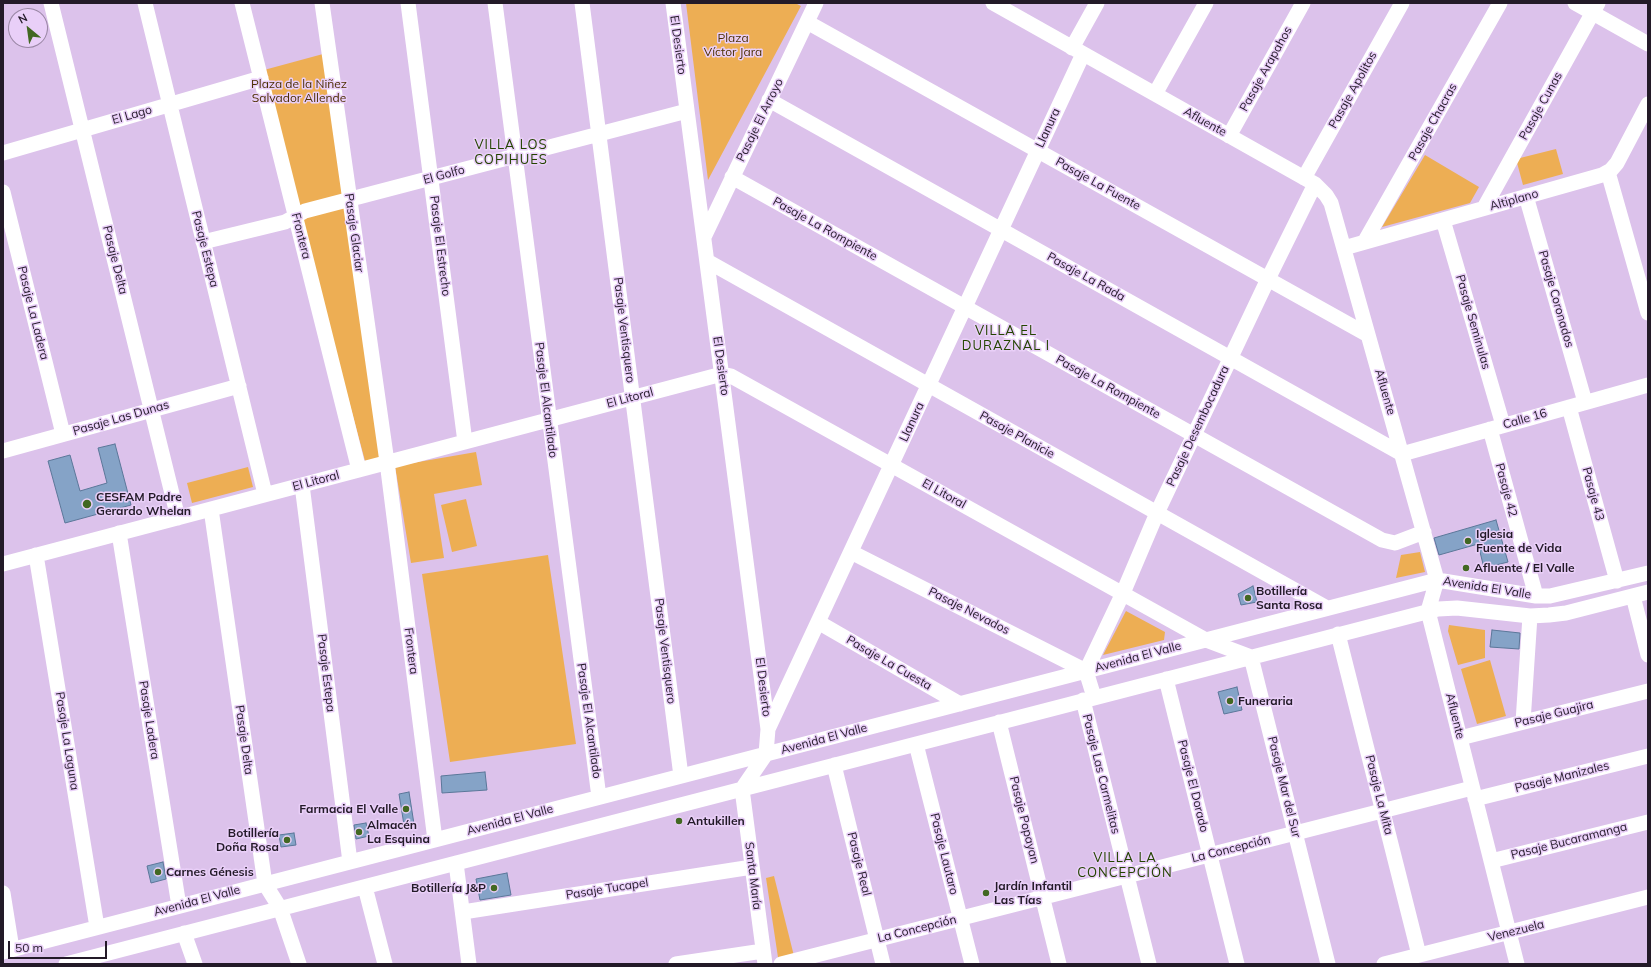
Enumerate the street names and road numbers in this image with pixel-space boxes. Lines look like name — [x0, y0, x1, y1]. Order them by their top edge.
street label: El Desierto — [667, 15, 689, 75]
street label: Pasaje Arapahos — [1237, 24, 1295, 114]
street label: Pasaje Apolitos — [1326, 49, 1380, 131]
street label: Pasaje Cunas — [1516, 69, 1566, 143]
street label: Pasaje El Arroyo — [734, 76, 786, 164]
street label: Pasaje Chacras — [1406, 81, 1460, 163]
street label: El Lago — [110, 102, 154, 128]
street label: Afluente — [1181, 104, 1229, 140]
street label: Llanura — [1033, 106, 1063, 150]
street label: Pasaje La Fuente — [1053, 155, 1143, 213]
street label: El Golfo — [422, 163, 466, 187]
street label: Altiplano — [1488, 186, 1540, 214]
street label: Pasaje Glaciar — [341, 193, 367, 273]
street label: Pasaje La Rompiente — [770, 194, 880, 264]
street label: Pasaje El Estrecho — [427, 195, 453, 297]
street label: Pasaje Estepa — [189, 209, 221, 289]
street label: Frontera — [288, 211, 314, 261]
street label: Pasaje Delta — [100, 224, 130, 296]
street label: Pasaje Coronados — [1535, 249, 1577, 349]
street label: Pasaje La Rada — [1044, 250, 1128, 304]
street label: Pasaje La Ladera — [14, 265, 52, 361]
street label: Pasaje Seminulas — [1453, 273, 1493, 371]
street label: Pasaje Ventisquero — [610, 276, 638, 384]
street label: El Desierto — [710, 336, 732, 396]
street label: Pasaje El Alcantilado — [532, 341, 560, 459]
street label: Pasaje La Rompiente — [1053, 352, 1163, 422]
street label: Pasaje Desembocadura — [1164, 363, 1232, 489]
street label: Afluente — [1372, 368, 1398, 416]
street label: El Litoral — [605, 385, 655, 411]
street label: Pasaje Las Dunas — [71, 397, 171, 439]
street label: Llanura — [897, 400, 927, 444]
street label: Calle 16 — [1501, 406, 1549, 432]
street label: Pasaje Planicie — [977, 408, 1057, 462]
street label: Pasaje 42 — [1492, 462, 1520, 518]
street label: Pasaje 43 — [1579, 466, 1607, 522]
street label: El Litoral — [291, 468, 341, 494]
street label: El Litoral — [920, 476, 968, 512]
street label: Avenida El Valle — [1442, 574, 1532, 602]
street label: Pasaje Nevados — [926, 584, 1012, 638]
street label: Pasaje Ventisquero — [651, 597, 679, 705]
street label: Frontera — [401, 627, 421, 675]
street label: Pasaje Estepa — [314, 633, 338, 713]
street label: Pasaje La Cuesta — [844, 633, 934, 693]
street label: Avenida El Valle — [1093, 639, 1183, 675]
street label: El Desierto — [752, 657, 774, 717]
street label: Pasaje El Alcantilado — [574, 662, 604, 780]
street label: Pasaje Ladera — [136, 680, 162, 760]
street label: Pasaje La Laguna — [52, 691, 82, 791]
street label: Afluente — [1442, 692, 1468, 740]
street label: Pasaje Guajira — [1513, 697, 1595, 731]
street label: Pasaje Delta — [232, 704, 256, 776]
street label: Pasaje Las Carmelitas — [1079, 713, 1123, 835]
street label: Avenida El Valle — [779, 721, 869, 757]
street label: Pasaje Mar del Sur — [1264, 735, 1304, 839]
street label: Pasaje El Dorado — [1175, 738, 1211, 834]
street label: Pasaje La Mita — [1362, 754, 1396, 836]
street label: Pasaje Manizales — [1513, 758, 1611, 796]
street label: Pasaje Popayan — [1006, 775, 1042, 865]
street label: Avenida El Valle — [465, 802, 555, 838]
street label: Pasaje Lautaro — [927, 812, 961, 896]
street label: Pasaje Bucaramanga — [1509, 820, 1629, 862]
street label: Pasaje Real — [844, 831, 874, 897]
street label: La Concepción — [1190, 832, 1272, 866]
street label: Santa María — [742, 841, 764, 911]
street label: Pasaje Tucapel — [565, 875, 649, 903]
street label: Avenida El Valle — [152, 883, 242, 919]
street label: La Concepción — [876, 912, 958, 946]
street label: Venezuela — [1486, 917, 1546, 945]

